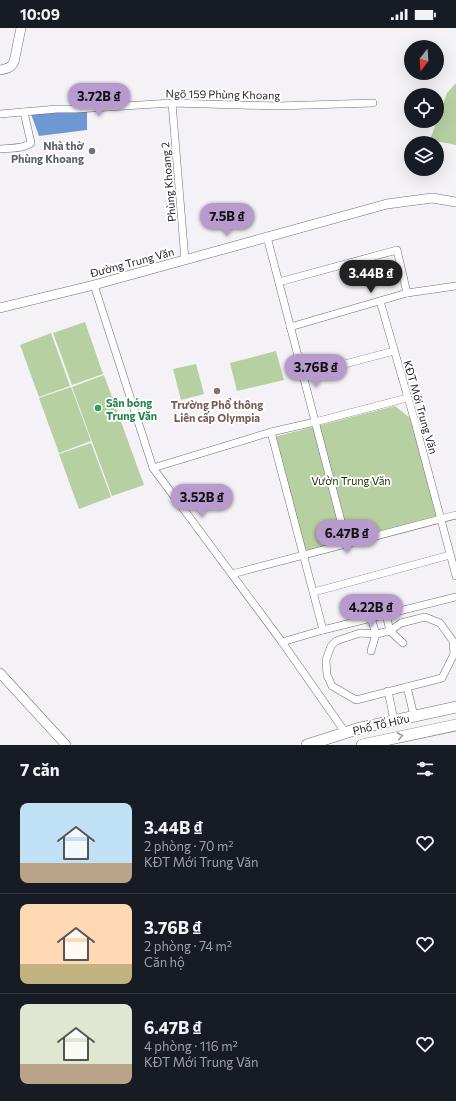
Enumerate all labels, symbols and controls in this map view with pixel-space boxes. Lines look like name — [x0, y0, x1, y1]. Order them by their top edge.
text: 10:09 — [20, 5, 60, 23]
north arrow — [404, 40, 444, 80]
map controls — [404, 40, 444, 176]
pin: 3.72B ₫ — [62, 83, 136, 117]
street label: Ngõ 159 Phùng Khoang — [166, 87, 280, 101]
text: 3.72B ₫ — [77, 88, 121, 104]
button: locate — [404, 88, 444, 128]
button: layers — [404, 136, 444, 176]
place label: Nhà thờ Phùng Khoang — [11, 139, 85, 165]
street label: Phùng Khoang 2 — [158, 141, 178, 223]
marker: Nhà thờ Phùng Khoang — [87, 146, 97, 156]
pin: 7.5B ₫ — [194, 203, 260, 237]
text: 7.5B ₫ — [209, 208, 245, 224]
street label: Đường Trung Văn — [88, 245, 175, 280]
pin: 3.44B ₫ — [334, 260, 408, 294]
text: 3.44B ₫ — [348, 265, 394, 281]
pin: 3.76B ₫ — [279, 354, 353, 388]
text: 3.76B ₫ — [294, 359, 338, 375]
street label: KĐT Mới Trung Văn — [401, 359, 441, 455]
marker: Trường Phổ thông Liên cấp Olympia — [212, 386, 222, 396]
place label: Sân bóng Trung Văn — [106, 396, 157, 422]
place label: Trường Phổ thông Liên cấp Olympia — [171, 398, 263, 424]
marker: Sân bóng Trung Văn — [93, 403, 103, 413]
park label: Vườn Trung Văn — [311, 474, 391, 487]
pin: 3.52B ₫ — [165, 484, 239, 518]
text: 3.52B ₫ — [180, 489, 224, 505]
pin: 6.47B ₫ — [310, 520, 384, 554]
text: 6.47B ₫ — [325, 525, 369, 541]
pin: 4.22B ₫ — [334, 594, 408, 628]
text: 4.22B ₫ — [349, 599, 393, 615]
street label: Phố Tố Hữu — [351, 711, 411, 737]
one-way arrow — [397, 732, 403, 741]
icon: filters — [414, 758, 436, 780]
text: 7 căn — [20, 759, 60, 780]
text: 3.44B ₫ — [144, 817, 203, 838]
icon: home — [52, 819, 100, 867]
icon: heart — [414, 832, 436, 854]
text: 2 phòng · 70 m² — [144, 838, 234, 854]
text: KĐT Mới Trung Văn — [144, 854, 258, 870]
text: 3.76B ₫ — [144, 917, 202, 938]
icon: home — [52, 920, 100, 968]
icon: heart — [414, 933, 436, 955]
text: 2 phòng · 74 m² — [144, 938, 232, 954]
text: Căn hộ — [144, 954, 185, 970]
text: 6.47B ₫ — [144, 1017, 202, 1038]
icon: home — [52, 1020, 100, 1068]
icon: heart — [414, 1033, 436, 1055]
text: 4 phòng · 116 m² — [144, 1038, 238, 1054]
text: KĐT Mới Trung Văn — [144, 1054, 258, 1070]

